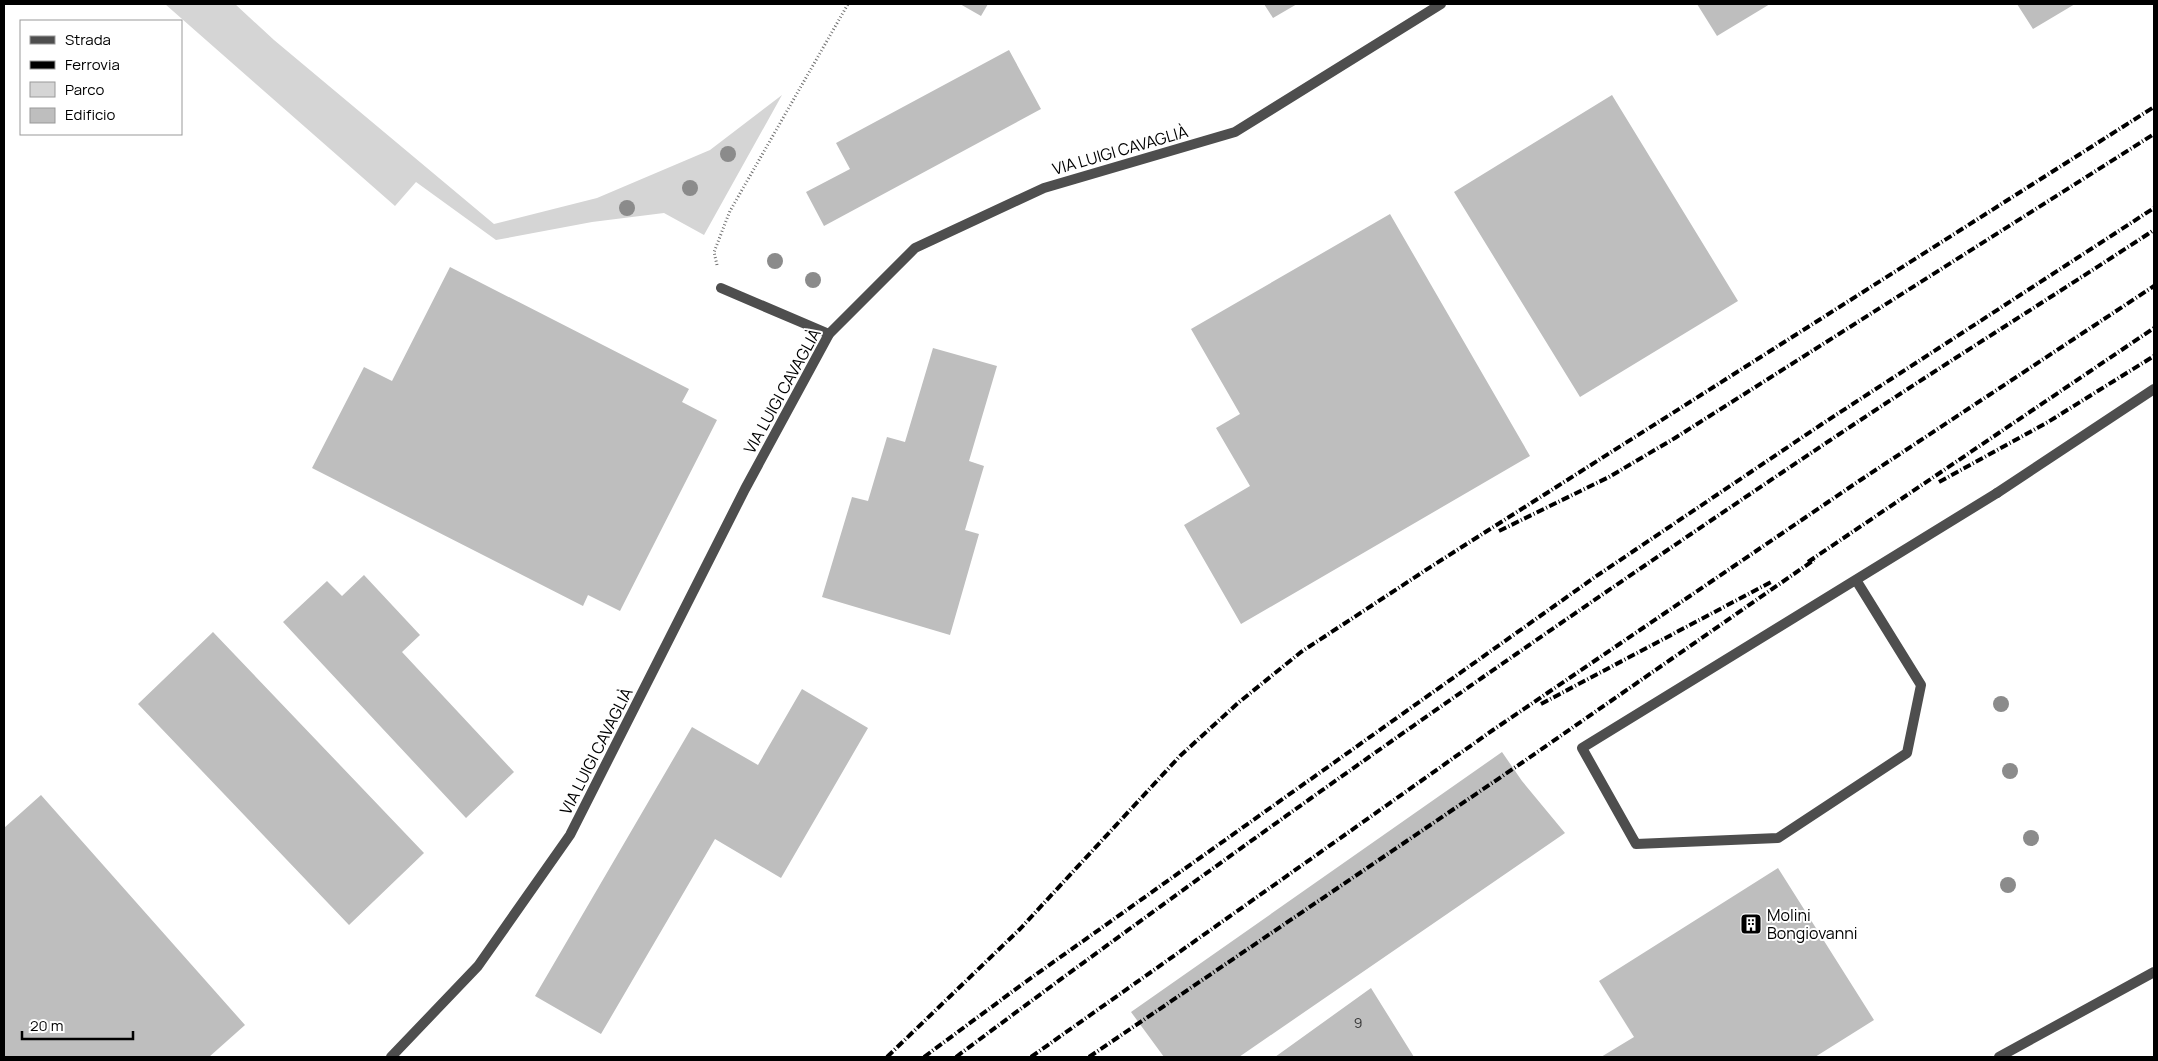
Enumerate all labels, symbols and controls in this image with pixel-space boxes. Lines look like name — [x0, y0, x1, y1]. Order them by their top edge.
legend — [20, 20, 182, 135]
text: Strada — [65, 29, 111, 50]
text: Ferrovia — [65, 54, 120, 75]
text: Parco — [65, 79, 104, 100]
text: Edificio — [65, 104, 116, 125]
street label: VIA LUIGI CAVAGLIÀ — [1050, 120, 1190, 180]
street label: VIA LUIGI CAVAGLIÀ — [738, 324, 826, 458]
street label: VIA LUIGI CAVAGLIÀ — [554, 684, 638, 818]
place label: Molini Bongiovanni — [1767, 904, 1857, 944]
building icon: Molini Bongiovanni — [1739, 912, 1763, 936]
scale bar — [22, 1008, 134, 1040]
house number: 9 — [1354, 1013, 1362, 1032]
text: 20 m — [30, 1015, 63, 1036]

